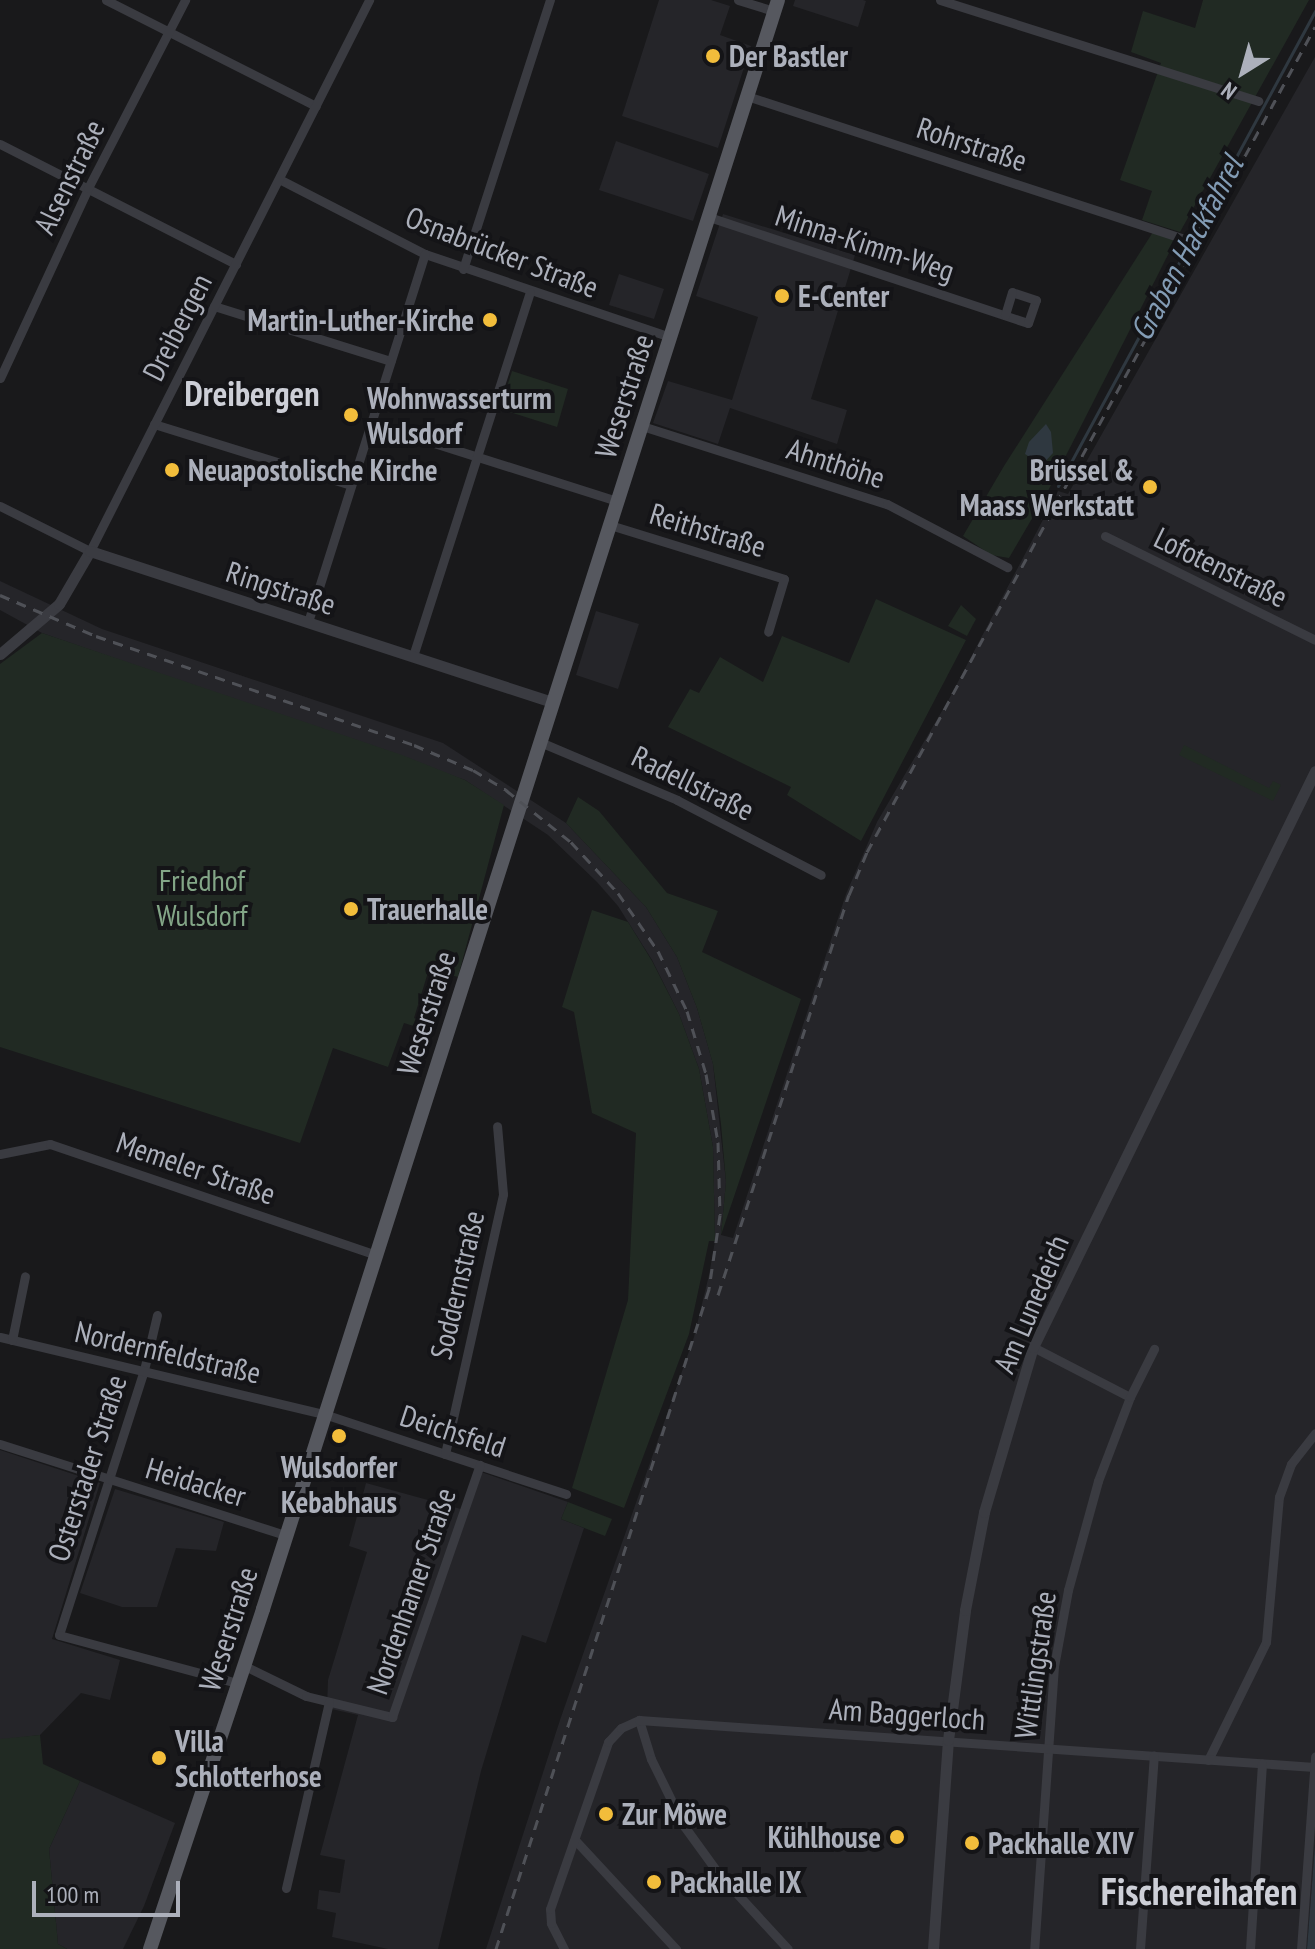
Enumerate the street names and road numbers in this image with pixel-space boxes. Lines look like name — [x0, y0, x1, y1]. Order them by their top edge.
street label: Rohrstraße — [913, 109, 1031, 179]
street label: Alsenstraße — [26, 114, 112, 240]
street label: Minna-Kimm-Weg — [771, 197, 959, 289]
street label: Osnabrücker Straße — [401, 199, 603, 305]
street label: Dreibergen — [135, 268, 219, 386]
street label: Weserstraße — [587, 330, 661, 462]
street label: Ahnthöhe — [783, 430, 889, 496]
street label: Reithstraße — [646, 495, 770, 565]
street label: Lofotenstraße — [1149, 519, 1293, 615]
street label: Ringstraße — [222, 553, 340, 623]
street label: Radellstraße — [626, 738, 760, 828]
street label: Weserstraße — [389, 947, 463, 1079]
street label: Memeler Straße — [112, 1124, 280, 1212]
street label: Soddernstraße — [422, 1207, 492, 1363]
street label: Am Lunedeich — [986, 1230, 1076, 1378]
street label: Nordernfeldstraße — [72, 1313, 264, 1391]
street label: Osterstader Straße — [40, 1370, 134, 1566]
street label: Deichsfeld — [396, 1397, 510, 1465]
street label: Heidacker — [142, 1450, 250, 1514]
street label: Nordenhamer Straße — [359, 1483, 463, 1699]
street label: Weserstraße — [191, 1563, 265, 1695]
street label: Wittlingstraße — [1007, 1589, 1063, 1741]
street label: Am Baggerloch — [828, 1691, 986, 1737]

